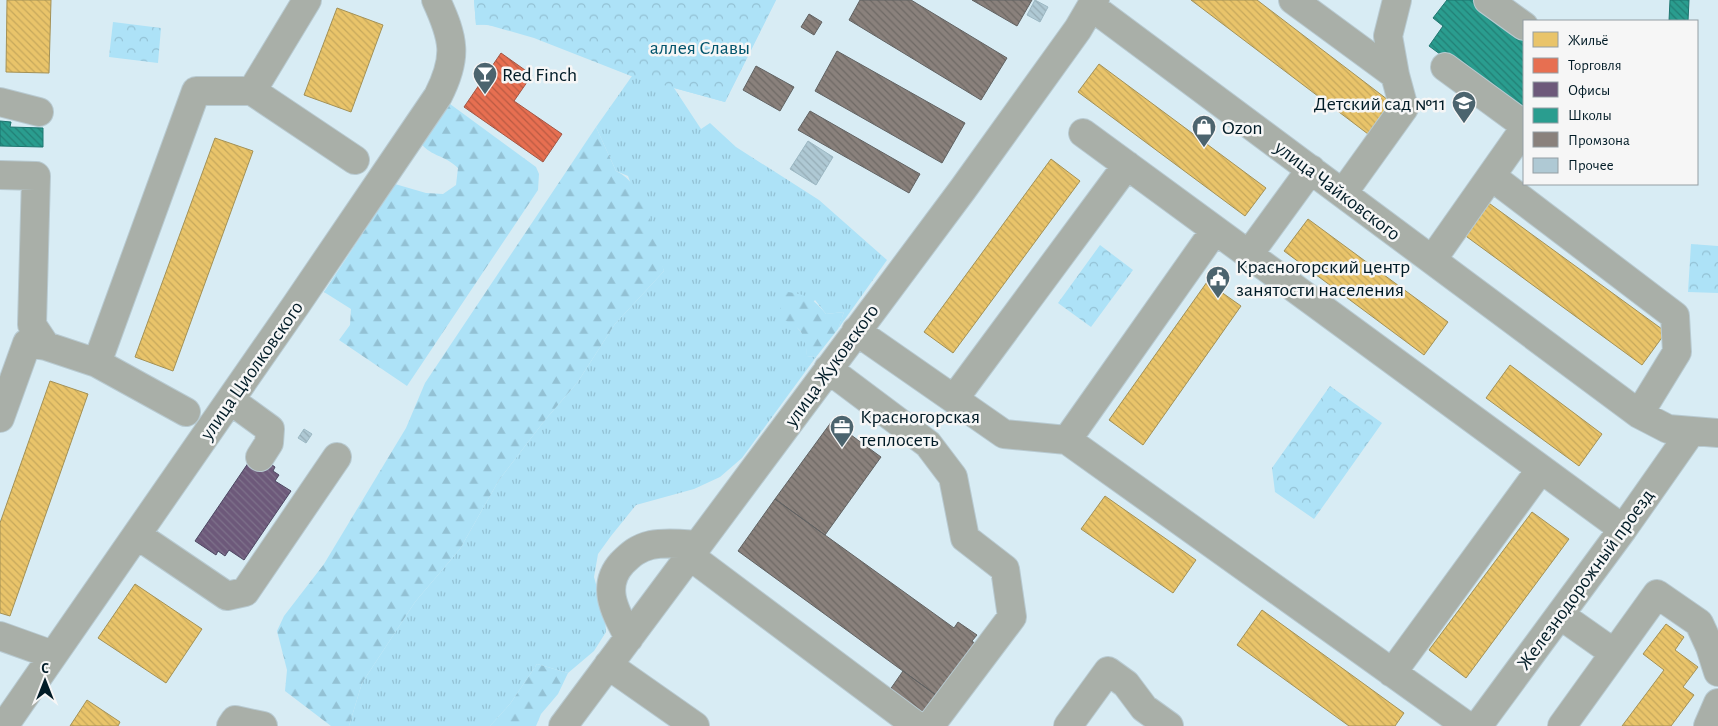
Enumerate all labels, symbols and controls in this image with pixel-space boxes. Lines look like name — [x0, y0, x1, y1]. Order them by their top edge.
legend — [1523, 20, 1698, 185]
text: Жильё — [1568, 33, 1608, 48]
park label: аллея Славы — [650, 38, 750, 58]
text: Торговля — [1568, 58, 1622, 73]
bar icon: Red Finch — [472, 61, 498, 95]
place label: Red Finch — [502, 65, 577, 85]
text: Офисы — [1568, 83, 1610, 98]
school or university icon: Детский сад №11 — [1451, 90, 1477, 124]
place label: Детский сад №11 — [1314, 94, 1446, 114]
text: Школы — [1568, 108, 1612, 123]
shop icon: Ozon — [1191, 114, 1217, 148]
place label: Ozon — [1222, 118, 1263, 138]
text: Промзона — [1568, 133, 1630, 148]
street label: улица Чайковского — [1270, 137, 1404, 244]
text: Прочее — [1568, 158, 1614, 173]
place label: Красногорский центр занятости населения — [1236, 257, 1410, 300]
public building icon: Красногорский центр занятости населения — [1205, 265, 1231, 299]
street label: улица Циолковского — [196, 298, 307, 444]
street label: улица Жуковского — [780, 301, 883, 431]
place label: Красногорская теплосеть — [859, 407, 980, 450]
office icon: Красногорская теплосеть — [829, 414, 855, 448]
street label: Железнодорожный проезд — [1514, 486, 1658, 674]
north arrow — [20, 656, 70, 706]
text: С — [41, 662, 49, 676]

